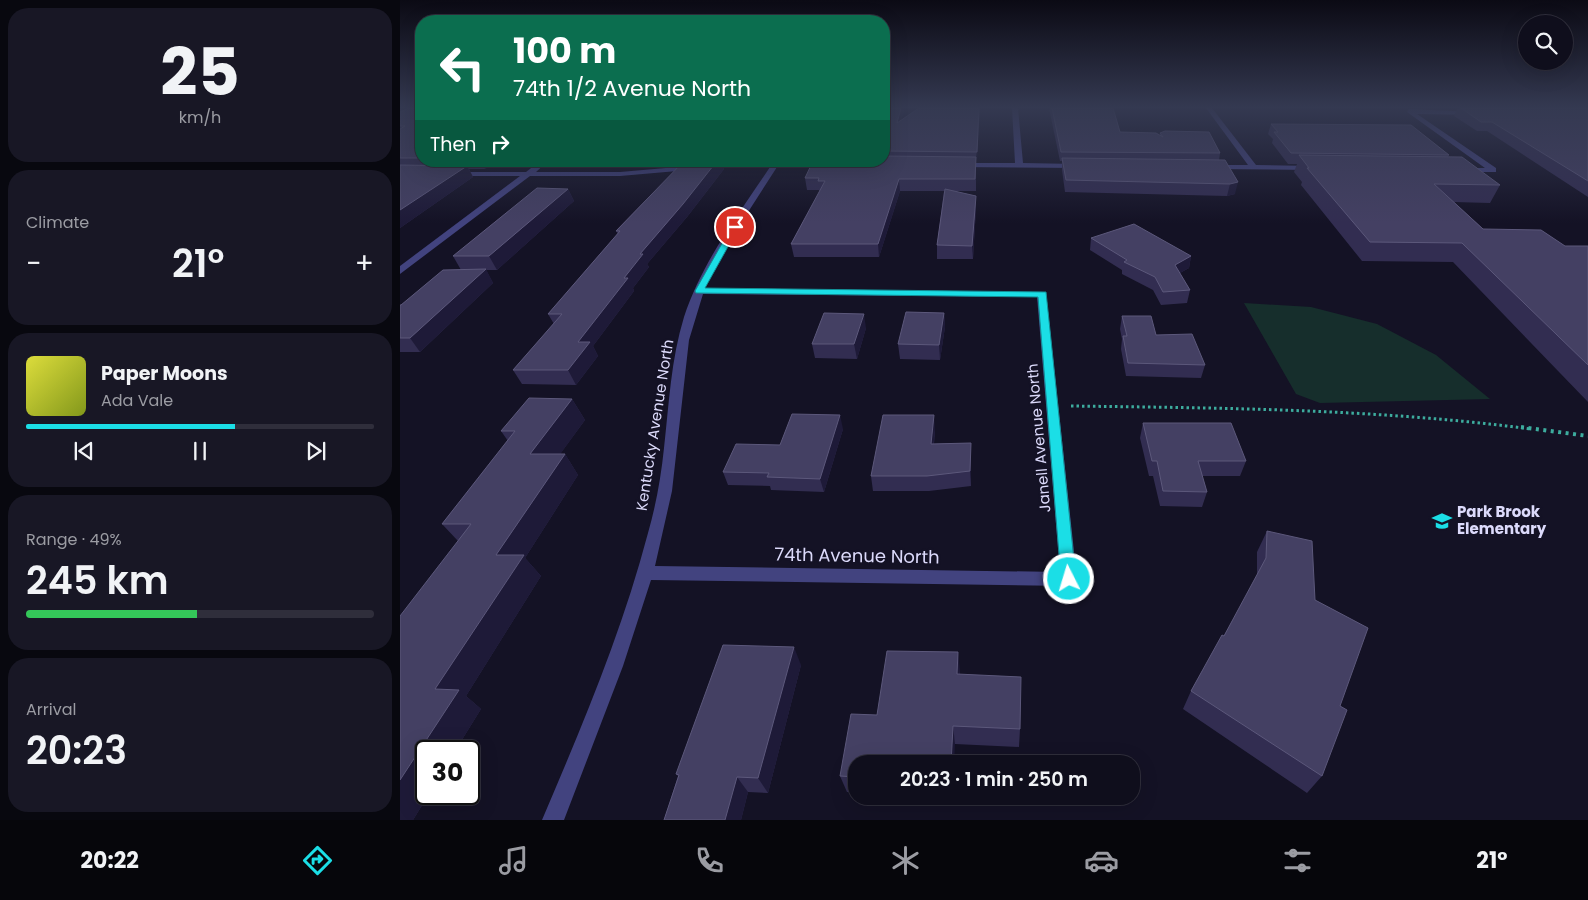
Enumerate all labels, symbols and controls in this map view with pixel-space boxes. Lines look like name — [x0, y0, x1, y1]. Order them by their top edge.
map controls — [1518, 15, 1573, 70]
button: search — [1518, 15, 1573, 70]
text: 100 m — [513, 26, 616, 75]
text: 25 — [160, 27, 240, 118]
icon: left — [430, 35, 495, 100]
text: 74th 1/2 Avenue North — [513, 73, 751, 104]
text: km/h — [179, 106, 221, 129]
icon: right — [486, 130, 514, 158]
text: Then — [430, 131, 476, 158]
pin — [714, 206, 756, 248]
text: Climate — [26, 211, 89, 234]
icon: arrive — [721, 213, 749, 241]
text: 21° — [172, 237, 224, 290]
text: − — [26, 244, 41, 283]
text: + — [355, 244, 374, 283]
street label: Kentucky Avenue North — [631, 338, 678, 512]
text: Paper Moons — [101, 360, 228, 387]
street label: Janell Avenue North — [1022, 363, 1055, 513]
text: Ada Vale — [101, 389, 173, 412]
icon: previous — [70, 437, 98, 465]
icon: pause — [186, 437, 214, 465]
icon: next — [302, 437, 330, 465]
place label: Park Brook Elementary — [1457, 501, 1547, 539]
school or university icon: Park Brook Elementary — [1431, 510, 1453, 532]
text: Range · 49% — [26, 528, 122, 551]
street label: 74th Avenue North — [774, 542, 940, 569]
position arrow — [1042, 552, 1094, 604]
text: 245 km — [26, 554, 168, 607]
text: Arrival — [26, 698, 76, 721]
text: 20:23 — [26, 724, 127, 777]
speed limit sign: 30 — [415, 740, 480, 805]
text: 20:23 · 1 min · 250 m — [900, 766, 1088, 793]
icon: directions — [300, 843, 335, 878]
icon: music — [496, 843, 531, 878]
icon: phone — [692, 843, 727, 878]
icon: climate — [888, 843, 923, 878]
icon: car — [1084, 843, 1119, 878]
icon: filters — [1280, 843, 1315, 878]
text: 20:22 — [81, 845, 139, 876]
text: 21° — [1476, 845, 1507, 876]

